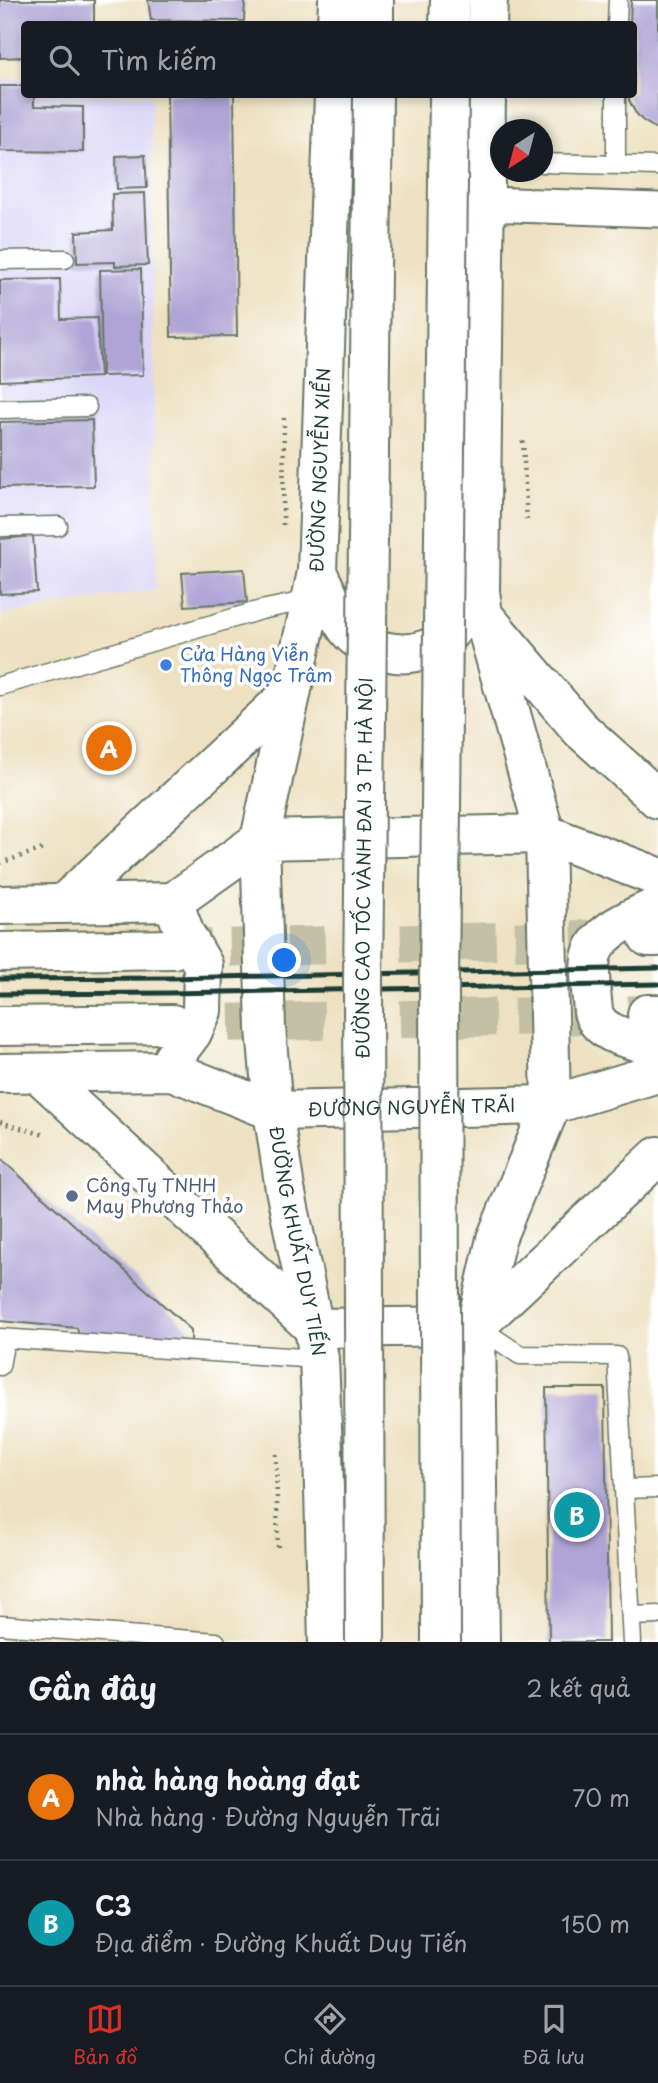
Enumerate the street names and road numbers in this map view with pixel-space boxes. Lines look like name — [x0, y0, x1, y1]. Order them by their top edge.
street label: ĐƯỜNG NGUYỄN XIỂN — [302, 367, 336, 573]
street label: ĐƯỜNG CAO TỐC VÀNH ĐAI 3 TP. HÀ NỘI — [348, 677, 378, 1059]
street label: ĐƯỜNG NGUYỄN TRÃI — [308, 1091, 515, 1122]
street label: ĐƯỜNG KHUẤT DUY TIẾN — [263, 1124, 333, 1358]

